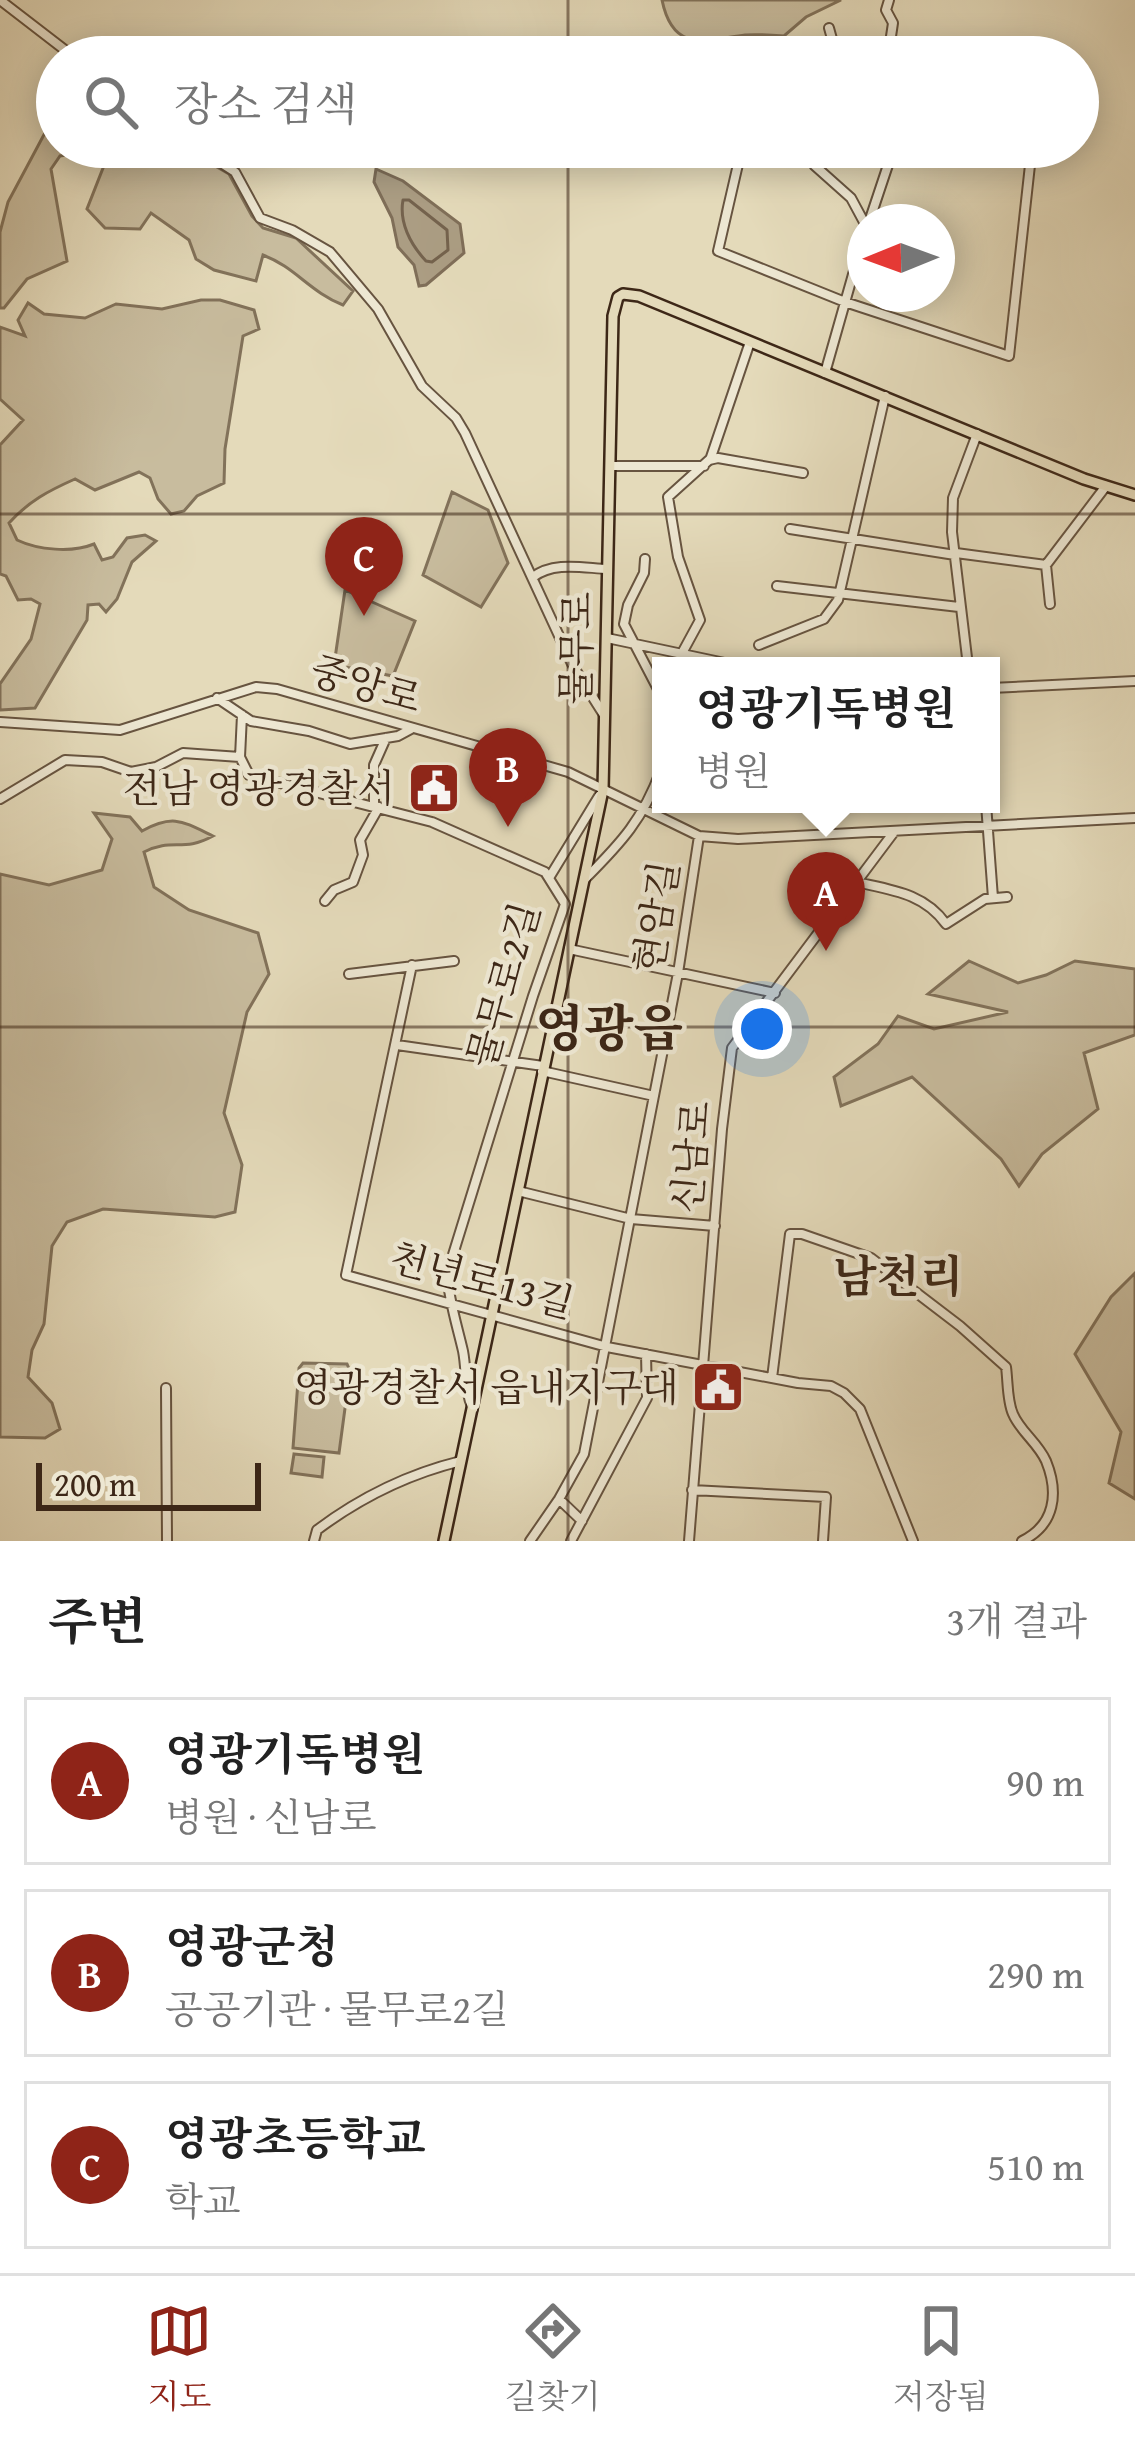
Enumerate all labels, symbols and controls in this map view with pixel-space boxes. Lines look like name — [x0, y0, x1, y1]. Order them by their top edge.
search box — [36, 36, 1099, 168]
icon: search — [78, 69, 144, 135]
text: 장소 검색 — [174, 71, 358, 136]
north arrow — [847, 204, 955, 312]
pin: C — [325, 517, 403, 616]
street label: 물무로 — [546, 591, 605, 705]
street label: 중앙로 — [304, 641, 428, 726]
popup — [652, 657, 1000, 813]
text: 영광기독병원 — [696, 675, 956, 740]
pin: B — [469, 728, 547, 827]
text: 병원 — [696, 742, 771, 799]
place label: 전남 영광경찰서 — [123, 759, 395, 816]
public building icon: 전남 영광경찰서 — [406, 760, 462, 816]
pin: A — [787, 852, 865, 951]
street label: 현암길 — [619, 857, 692, 977]
street label: 물무로2길 — [452, 896, 553, 1074]
district label: 영광읍 — [535, 990, 683, 1065]
your location — [732, 999, 792, 1059]
street label: 신남로 — [657, 1098, 724, 1216]
street label: 천년로13길 — [384, 1228, 580, 1331]
district label: 남천리 — [833, 1243, 963, 1308]
place label: 영광경찰서 읍내지구대 — [294, 1358, 679, 1415]
public building icon: 영광경찰서 읍내지구대 — [690, 1359, 746, 1415]
scale bar — [36, 1457, 261, 1510]
text: 200 m — [54, 1460, 136, 1508]
text: 주변 — [48, 1583, 147, 1658]
text: 3개 결과 — [947, 1592, 1087, 1649]
text: 영광기독병원 — [165, 1721, 426, 1786]
text: A — [78, 1753, 102, 1810]
text: 90 m — [1006, 1753, 1084, 1810]
text: 병원 · 신남로 — [165, 1788, 377, 1845]
text: 영광군청 — [165, 1913, 339, 1978]
text: B — [78, 1945, 102, 2002]
text: 290 m — [987, 1945, 1084, 2002]
text: 공공기관 · 물무로2길 — [165, 1980, 509, 2037]
text: 영광초등학교 — [165, 2105, 426, 2170]
text: C — [79, 2137, 101, 2194]
text: 510 m — [987, 2137, 1084, 2194]
text: 학교 — [165, 2172, 240, 2229]
tab: 지도 — [146, 2298, 212, 2420]
tab: 길찾기 — [505, 2298, 600, 2420]
tab: 저장됨 — [893, 2298, 989, 2420]

